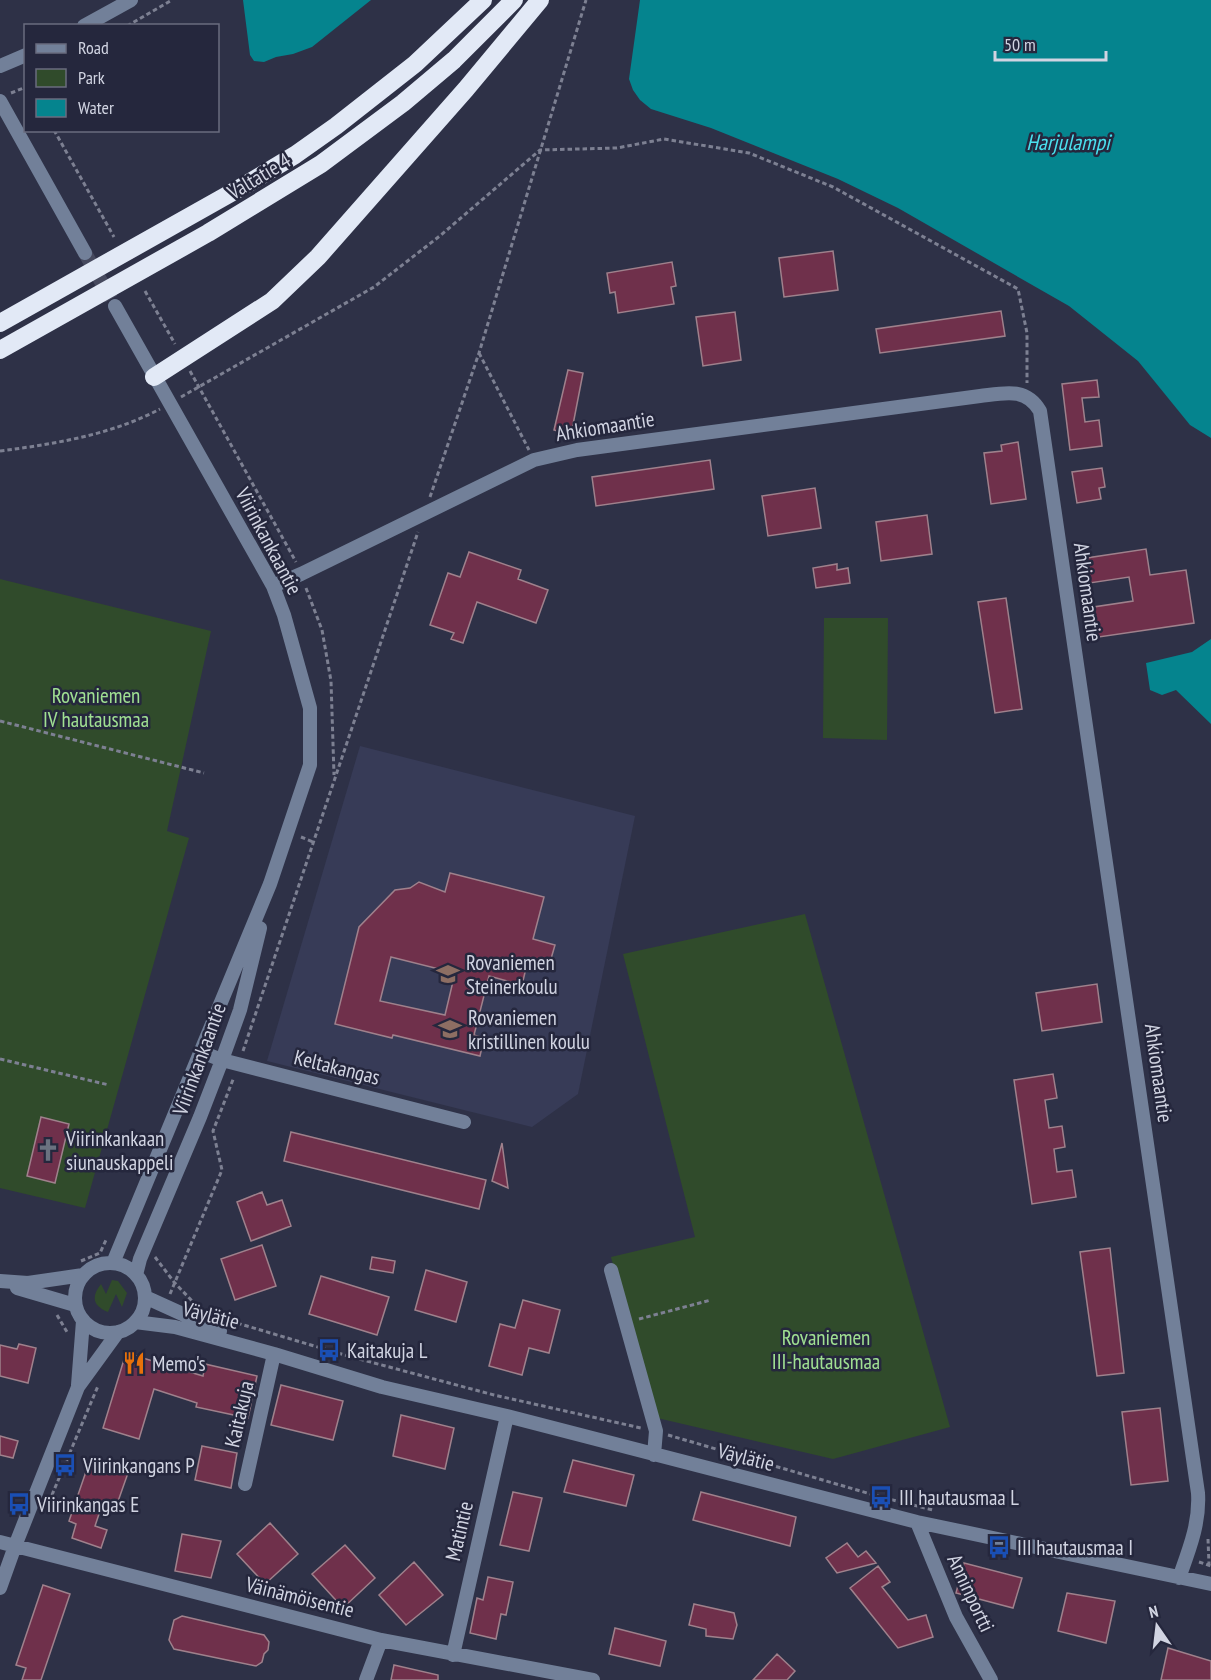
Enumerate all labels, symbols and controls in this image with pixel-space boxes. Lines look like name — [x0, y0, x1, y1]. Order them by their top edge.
legend — [24, 24, 219, 132]
scale bar — [995, 24, 1106, 62]
text: 50 m — [1004, 33, 1036, 56]
text: Road — [78, 36, 109, 59]
text: Park — [78, 66, 105, 89]
text: Water — [78, 96, 114, 119]
water label: Harjulampi — [1026, 128, 1113, 156]
street label: Valtatie 4 — [222, 146, 296, 206]
street label: Ahkiomaantie — [554, 405, 656, 447]
street label: Viirinkankaantie — [229, 482, 308, 599]
street label: Ahkiomaantie — [1068, 541, 1108, 643]
park label: Rovaniemen IV hautausmaa — [43, 682, 149, 733]
place label: Rovaniemen Steinerkoulu — [466, 949, 558, 1000]
school or university icon: Rovaniemen Steinerkoulu — [435, 961, 461, 987]
street label: Viirinkankaantie — [166, 999, 232, 1120]
place label: Rovaniemen kristillinen koulu — [468, 1004, 590, 1055]
school or university icon: Rovaniemen kristillinen koulu — [437, 1016, 463, 1042]
street label: Ahkiomaantie — [1139, 1022, 1179, 1124]
street label: Keltakangas — [291, 1043, 383, 1091]
place label: Viirinkankaan siunauskappeli — [65, 1125, 174, 1176]
church icon: Viirinkankaan siunauskappeli — [35, 1137, 61, 1163]
street label: Väylätie — [179, 1295, 242, 1335]
park label: Rovaniemen III-hautausmaa — [772, 1324, 880, 1375]
bus stop icon: Kaitakuja L — [316, 1337, 342, 1363]
place label: Kaitakuja L — [347, 1337, 428, 1364]
restaurant icon: Memo's — [121, 1350, 147, 1376]
place label: Memo's — [152, 1350, 206, 1377]
street label: Kaitakuja — [218, 1378, 260, 1450]
street label: Väylätie — [714, 1437, 777, 1477]
bus stop icon: Viirinkangans P — [52, 1452, 78, 1478]
place label: Viirinkangans P — [82, 1452, 195, 1479]
bus stop icon: III hautausmaa L — [868, 1484, 894, 1510]
place label: III hautausmaa L — [899, 1484, 1019, 1511]
bus stop icon: Viirinkangas E — [6, 1491, 32, 1517]
place label: Viirinkangas E — [36, 1491, 139, 1518]
street label: Matintie — [439, 1499, 479, 1563]
bus stop icon: III hautausmaa I — [986, 1534, 1012, 1560]
place label: III hautausmaa I — [1017, 1534, 1133, 1561]
street label: Anninportti — [941, 1550, 1001, 1636]
street label: Väinämöisentie — [242, 1570, 357, 1624]
north arrow — [1127, 1596, 1187, 1656]
text: N — [1147, 1601, 1160, 1622]

